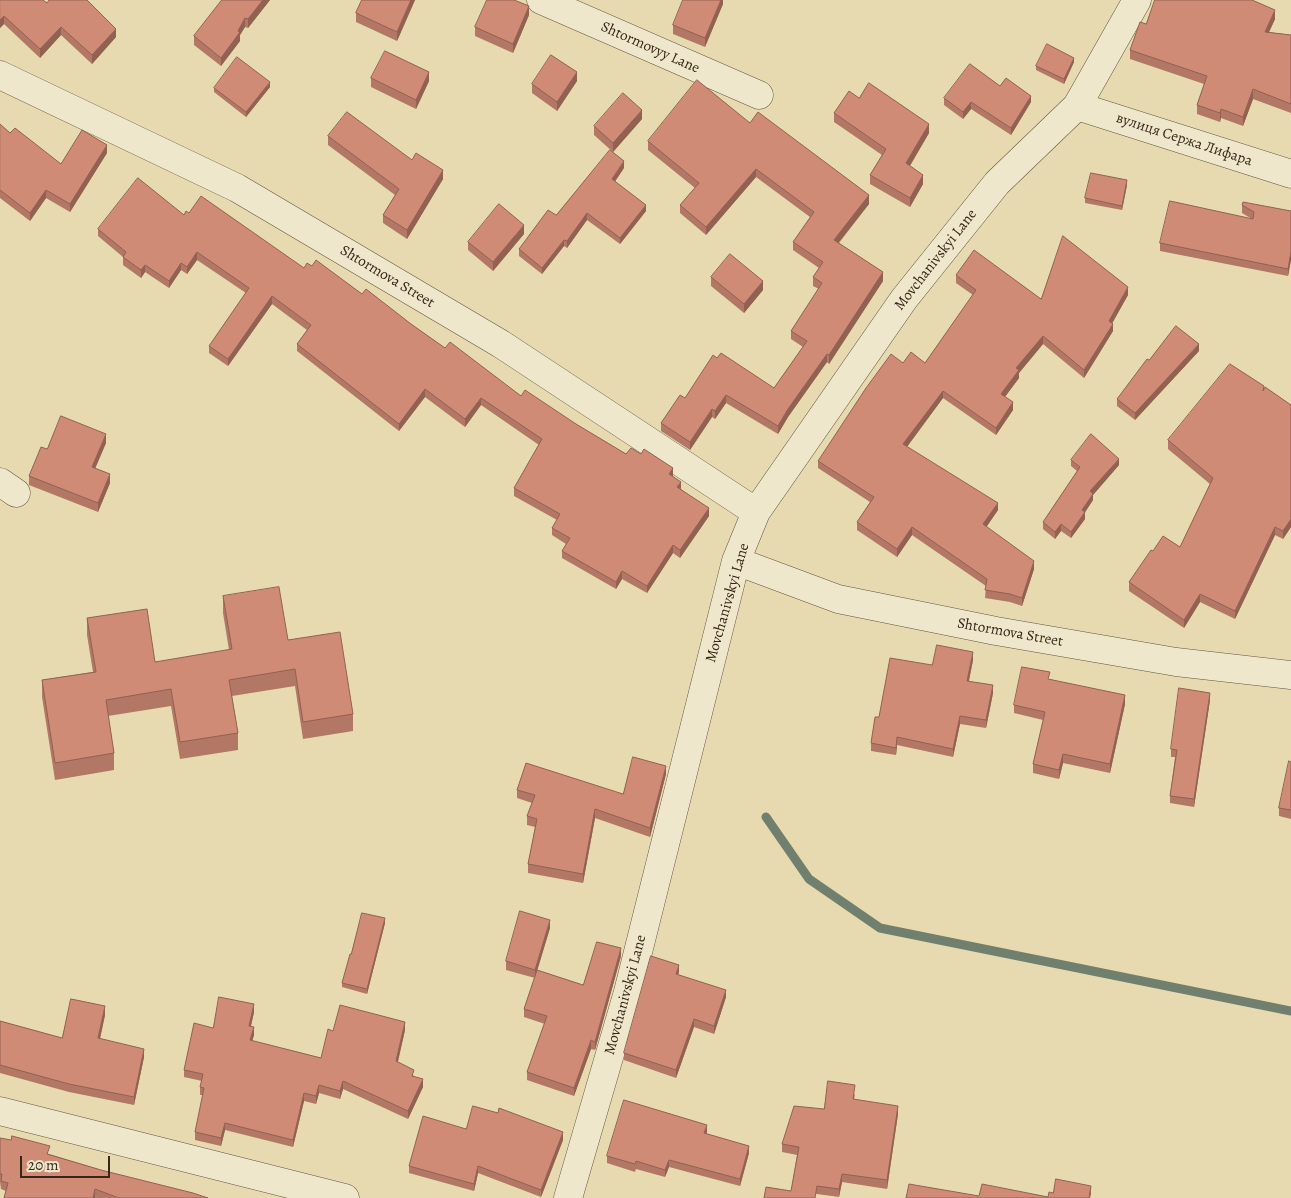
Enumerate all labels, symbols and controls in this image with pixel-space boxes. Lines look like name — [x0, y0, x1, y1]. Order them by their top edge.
street label: Shtormovyy Lane — [598, 18, 702, 78]
street label: вулиця Сержа Лифара — [1114, 109, 1254, 171]
street label: Movchanivskyi Lane — [891, 206, 981, 314]
street label: Shtormova Street — [337, 242, 437, 312]
street label: Movchanivskyi Lane — [702, 541, 754, 665]
street label: Shtormova Street — [956, 615, 1064, 651]
street label: Movchanivskyi Lane — [601, 933, 651, 1057]
scale bar — [22, 1146, 112, 1178]
text: 20 m — [28, 1155, 59, 1175]

